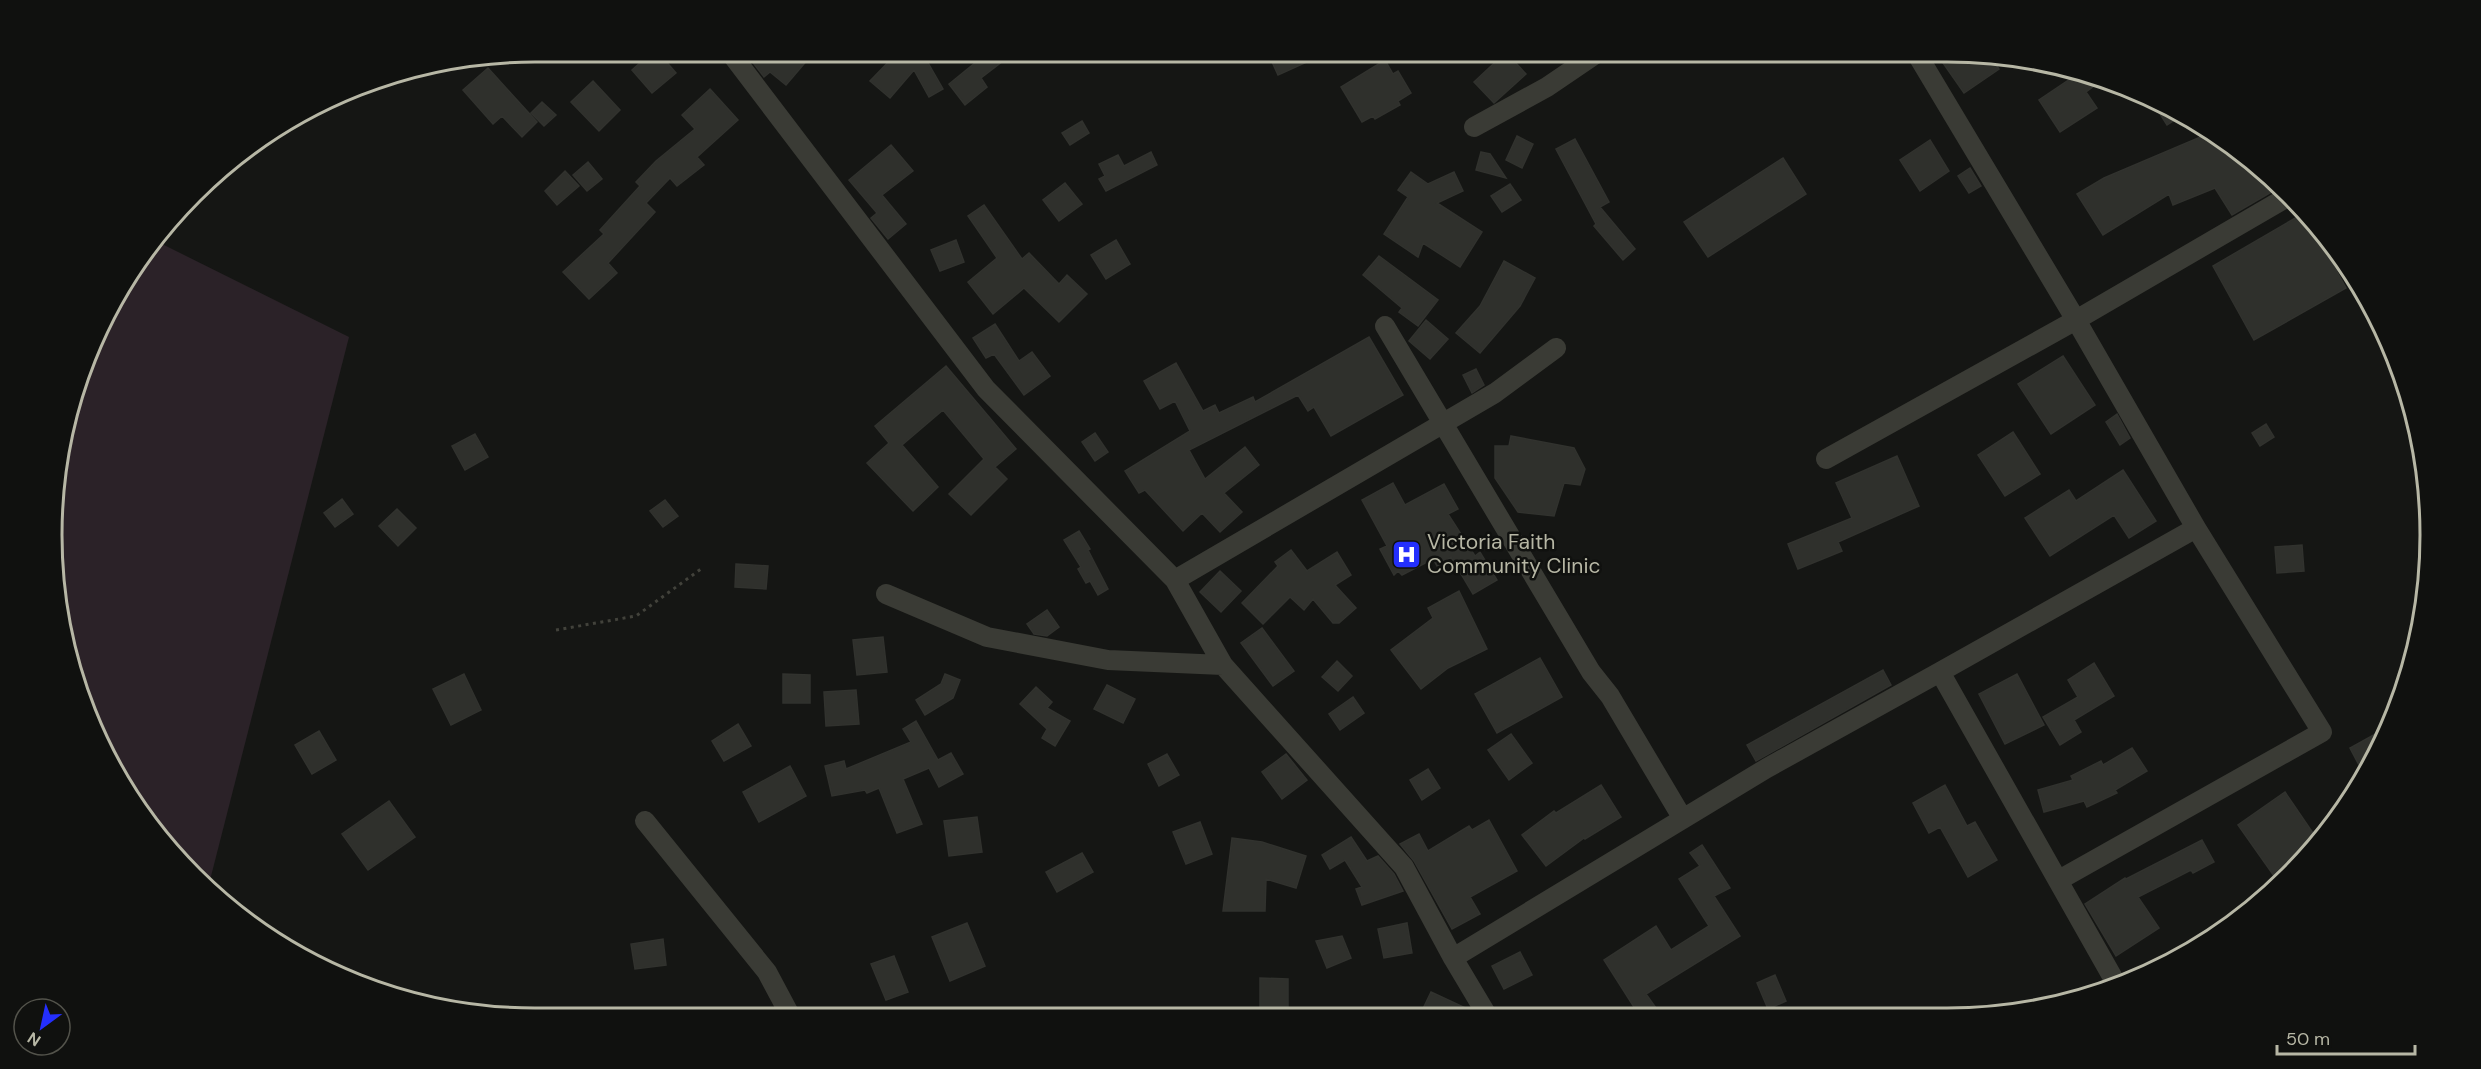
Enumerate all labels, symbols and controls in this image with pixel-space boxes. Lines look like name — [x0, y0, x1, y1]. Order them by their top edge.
place label: Victoria Faith Community Clinic — [1427, 528, 1600, 580]
hospital icon: Victoria Faith Community Clinic — [1390, 538, 1422, 570]
north arrow — [12, 997, 72, 1057]
scale bar — [2277, 1018, 2415, 1056]
text: N — [23, 1027, 45, 1051]
text: 50 m — [2286, 1027, 2330, 1051]

